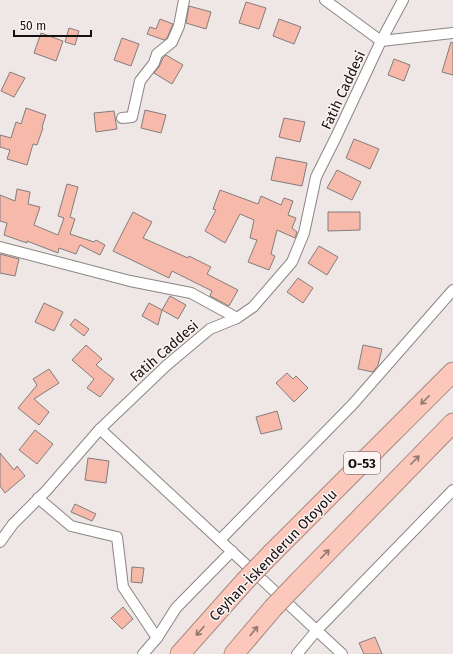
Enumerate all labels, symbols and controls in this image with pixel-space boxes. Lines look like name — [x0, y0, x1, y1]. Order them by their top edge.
scale bar — [14, 12, 91, 38]
text: 50 m — [20, 19, 46, 33]
street label: Fatih Caddesi — [318, 48, 369, 132]
street label: Fatih Caddesi — [127, 317, 202, 386]
one-way arrow — [420, 395, 430, 405]
road number: O-53 — [344, 452, 380, 474]
one-way arrow — [410, 455, 420, 465]
street label: Ceyhan-İskenderun Otoyolu — [205, 485, 341, 625]
one-way arrow — [320, 549, 330, 559]
one-way arrow — [196, 626, 205, 636]
one-way arrow — [249, 626, 258, 636]

